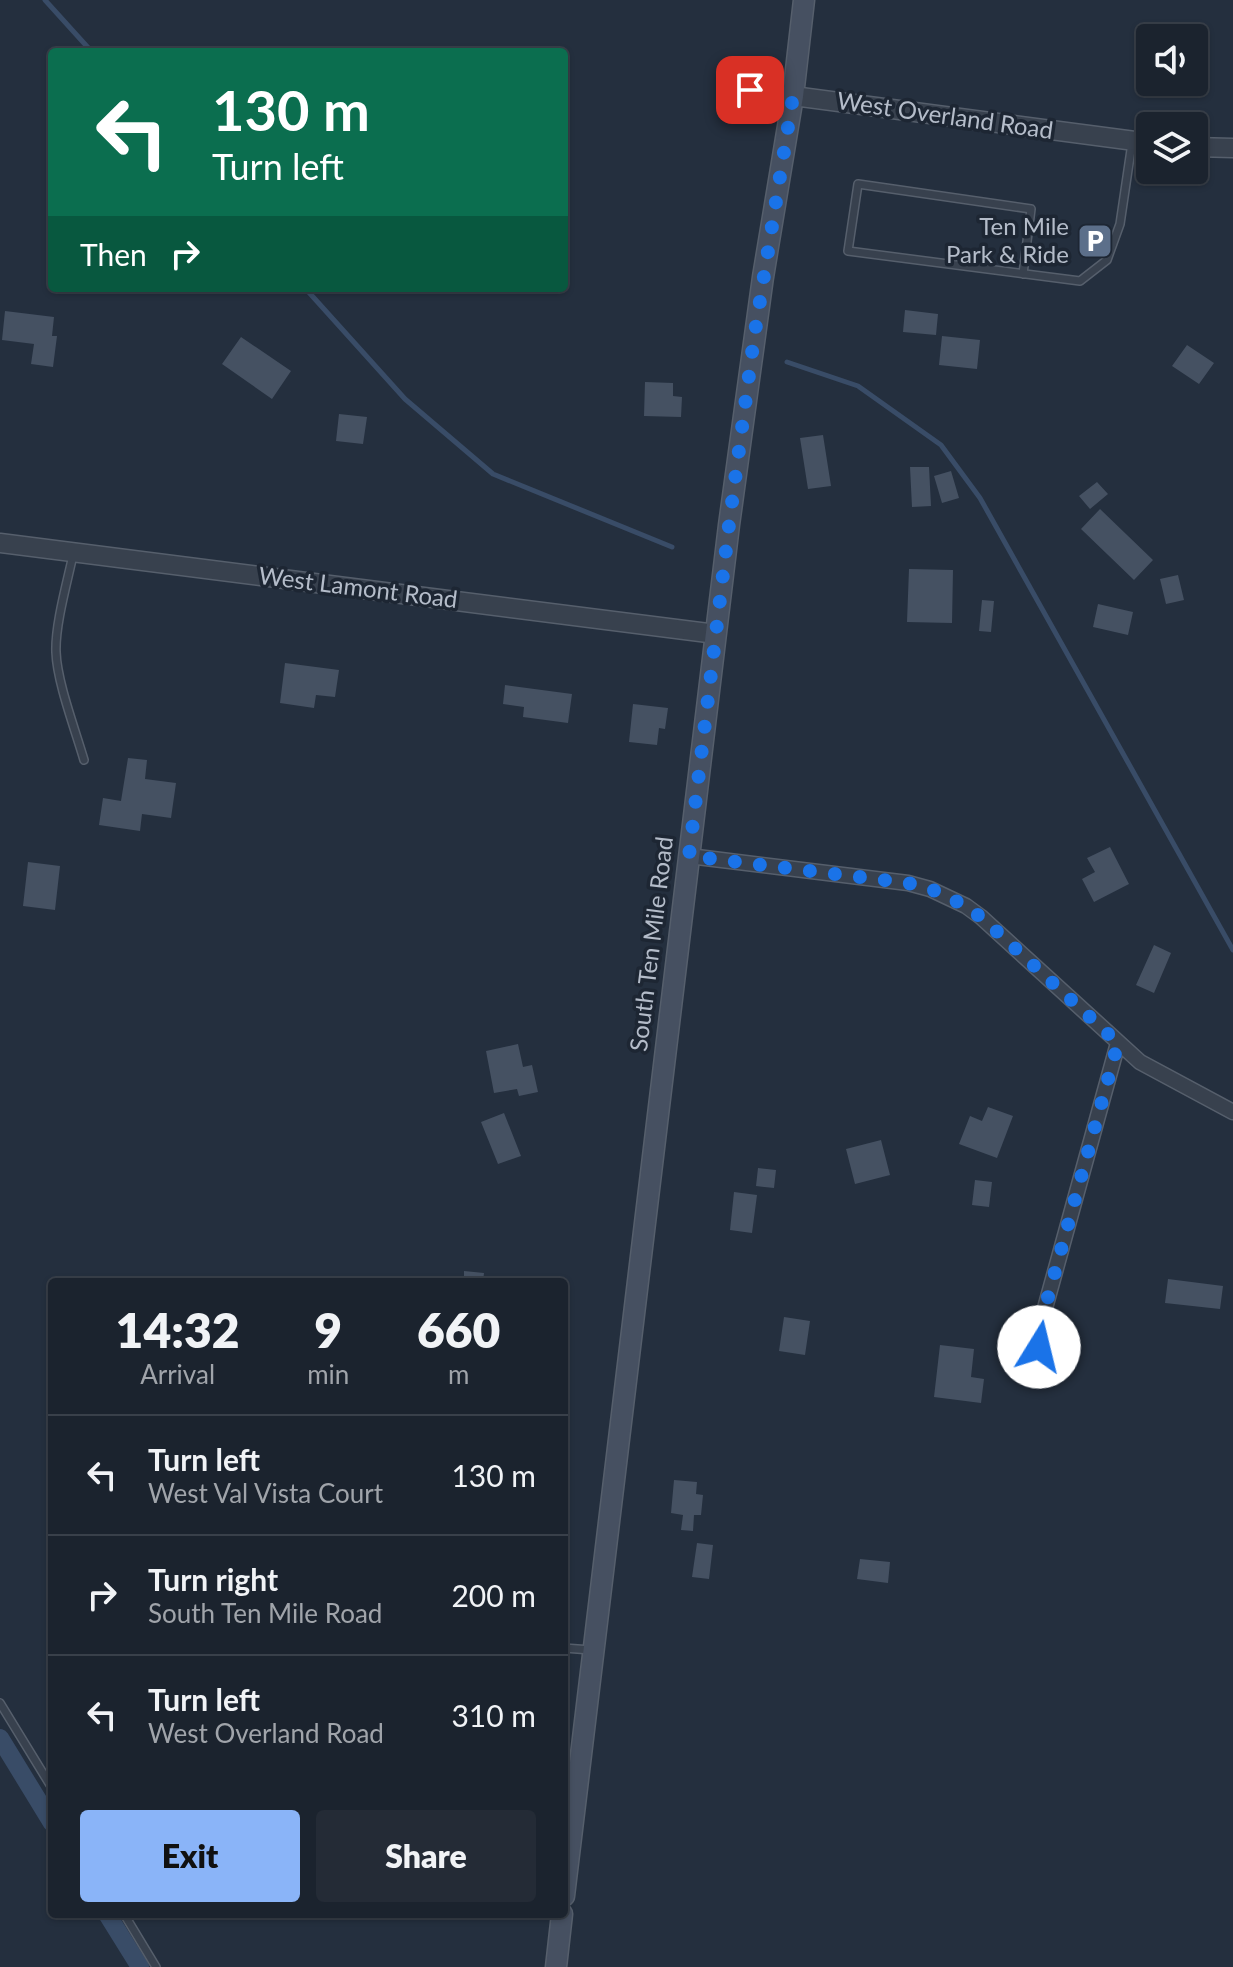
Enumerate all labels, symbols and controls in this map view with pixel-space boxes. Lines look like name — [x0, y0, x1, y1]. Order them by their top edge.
map controls — [1136, 24, 1208, 184]
button: sound — [1136, 24, 1208, 96]
pin — [716, 56, 784, 124]
icon: arrive — [728, 68, 772, 112]
text: 130 m — [212, 76, 370, 143]
icon: left — [80, 80, 184, 184]
street label: West Overland Road — [835, 85, 1055, 144]
button: layers — [1136, 112, 1208, 184]
text: Turn left — [212, 144, 344, 188]
place label: Ten Mile Park & Ride — [946, 211, 1069, 268]
parking icon: Ten Mile Park & Ride — [1076, 222, 1114, 260]
icon: right — [163, 232, 207, 276]
text: Then — [80, 236, 147, 272]
street label: West Lamont Road — [257, 560, 459, 613]
street label: South Ten Mile Road — [623, 835, 678, 1053]
text: 14:32 — [116, 1301, 240, 1358]
text: 9 — [314, 1301, 342, 1358]
text: 660 — [417, 1301, 500, 1358]
position arrow — [997, 1305, 1081, 1389]
text: Arrival — [140, 1358, 215, 1390]
text: min — [307, 1358, 349, 1390]
text: m — [448, 1358, 469, 1390]
text: Turn left — [148, 1441, 260, 1477]
icon: left — [80, 1453, 124, 1497]
text: 130 m — [451, 1457, 536, 1493]
text: West Val Vista Court — [148, 1477, 383, 1509]
text: Turn right — [148, 1561, 278, 1597]
icon: right — [80, 1573, 124, 1617]
text: 200 m — [451, 1577, 536, 1613]
text: South Ten Mile Road — [148, 1597, 382, 1629]
text: Turn left — [148, 1681, 260, 1717]
icon: left — [80, 1693, 124, 1737]
text: 310 m — [451, 1697, 536, 1733]
text: West Overland Road — [148, 1717, 384, 1749]
button: Exit — [80, 1810, 300, 1902]
button: Share — [316, 1810, 536, 1902]

